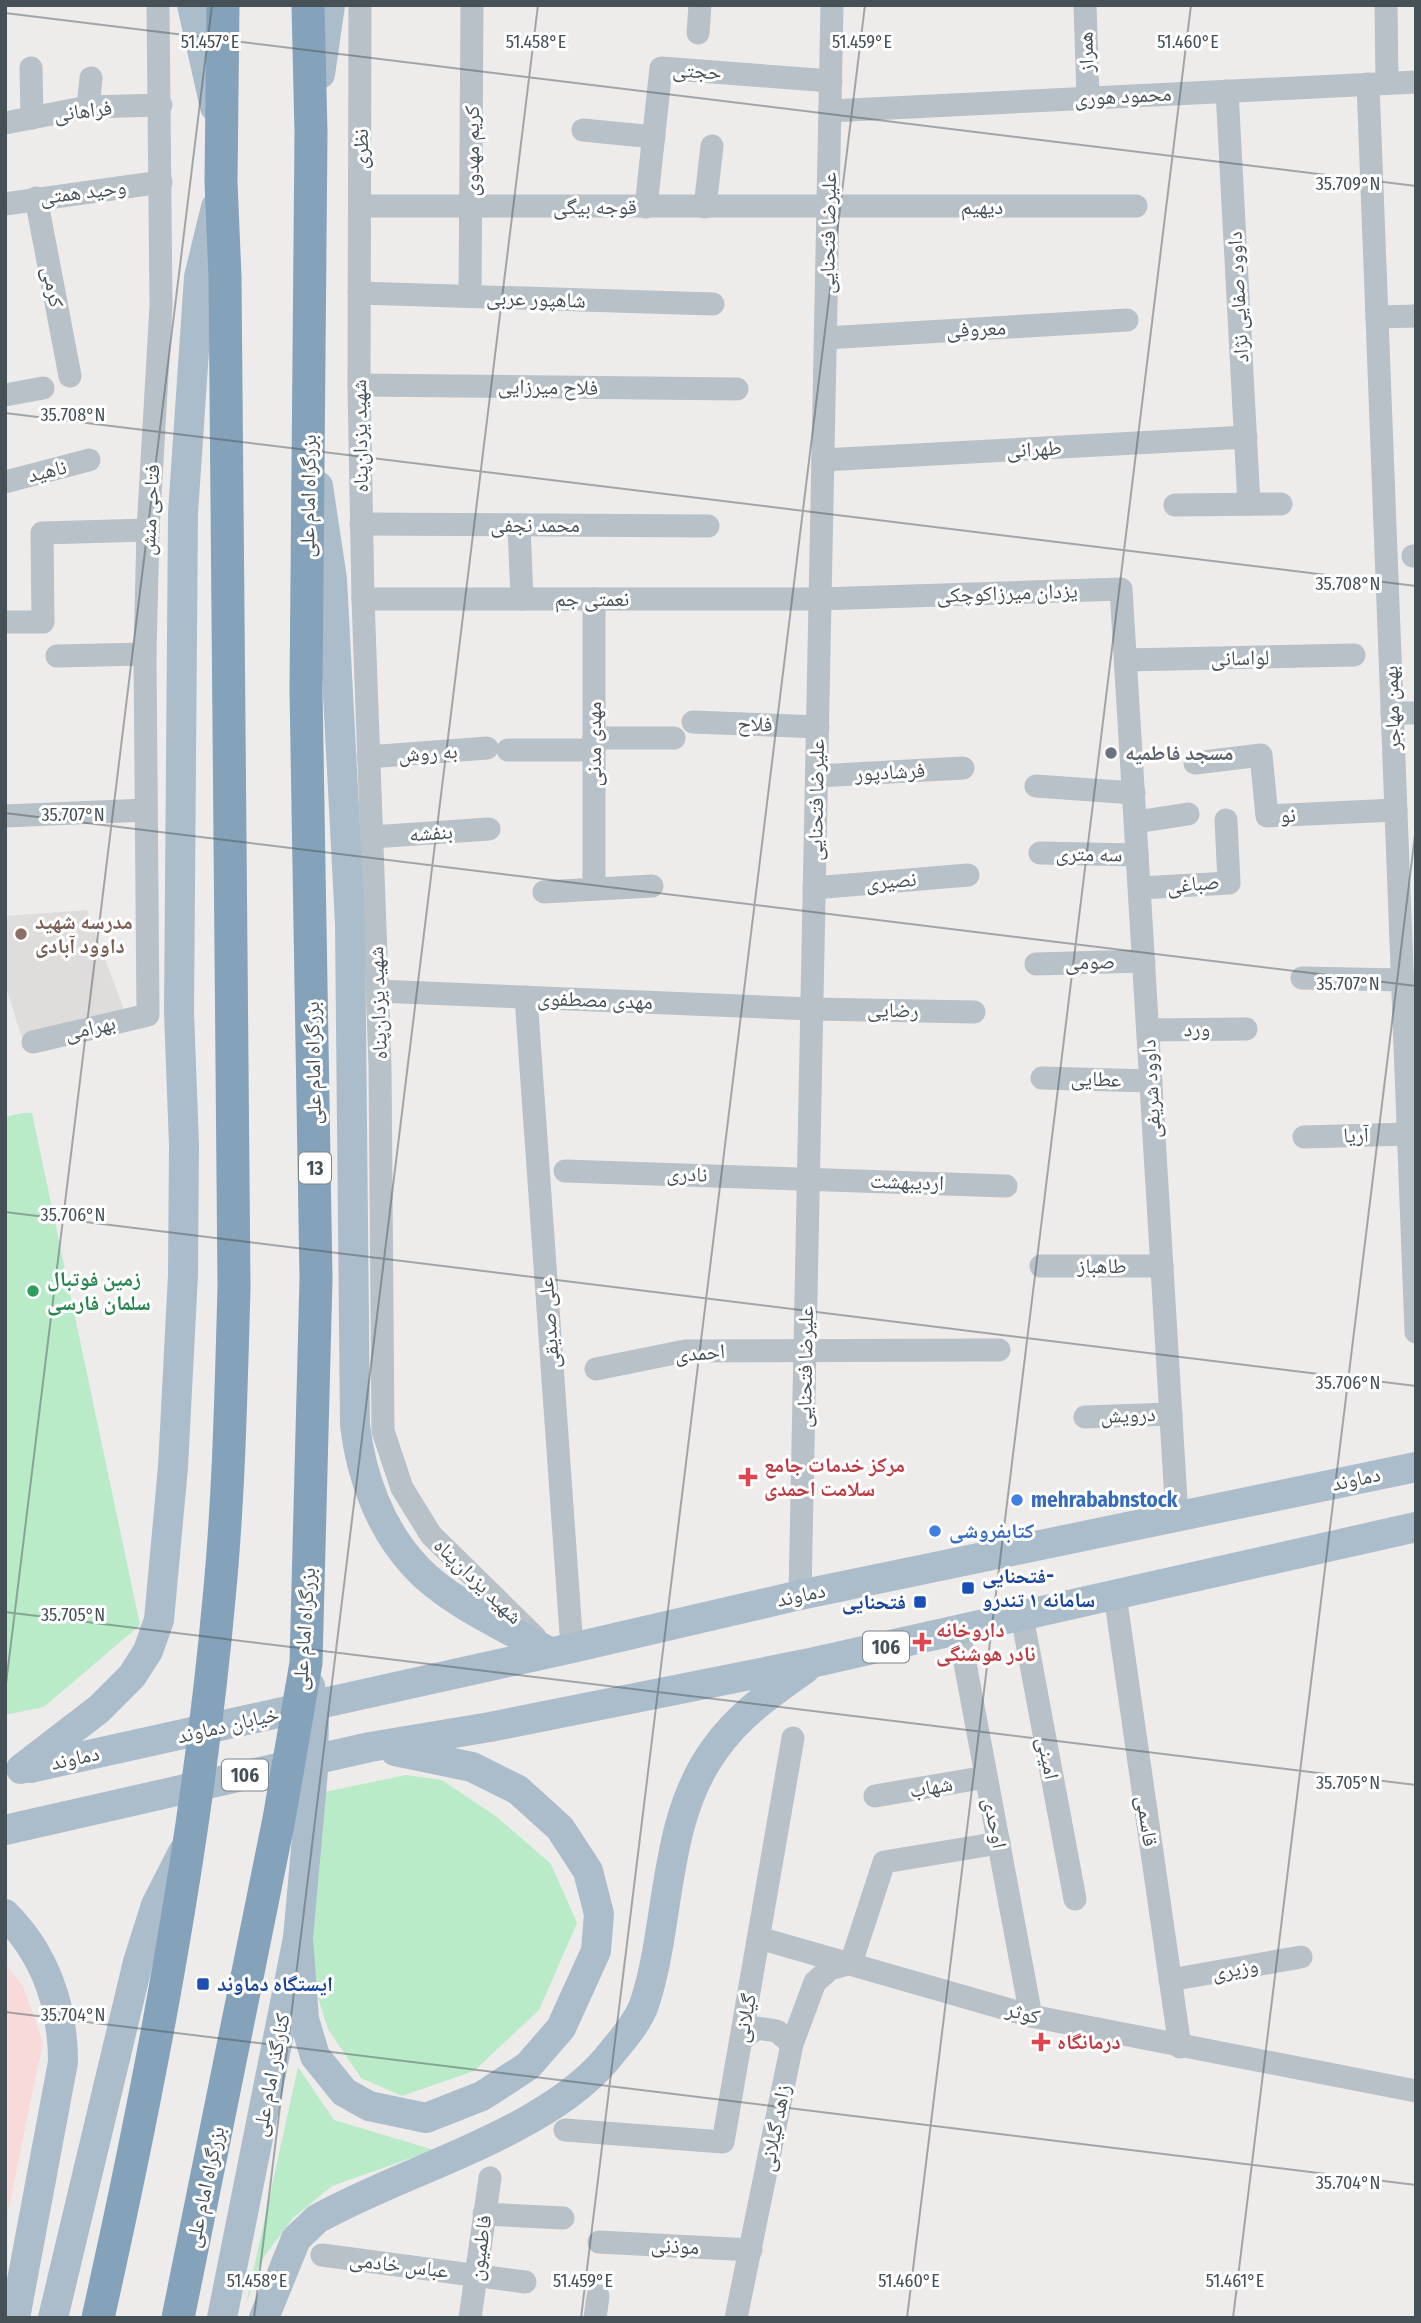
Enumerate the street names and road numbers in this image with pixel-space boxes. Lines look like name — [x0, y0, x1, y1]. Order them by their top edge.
street label: همراز — [1072, 31, 1100, 74]
street label: حجتی — [671, 56, 723, 86]
street label: محمود هوری — [1074, 80, 1172, 112]
street label: فراهانی — [52, 95, 114, 127]
street label: کریم مهدوی — [459, 105, 486, 196]
street label: نظری — [348, 129, 374, 169]
street label: علیرضا فتحنایی — [814, 171, 842, 294]
street label: وحید همتی — [38, 174, 128, 210]
street label: قوجه بیگی — [553, 194, 637, 220]
street label: دیهیم — [961, 194, 1003, 221]
street label: داوود صفایی نژاد — [1222, 231, 1254, 363]
street label: کرمی — [36, 264, 70, 310]
street label: شاهپور عربی — [486, 284, 586, 314]
street label: معروفی — [945, 314, 1007, 344]
street label: فلاح میرزایی — [498, 373, 598, 401]
street label: شهید یزدان‌پناه — [346, 379, 374, 493]
street label: بزرگراه امام علی — [294, 434, 323, 558]
street label: طهرانی — [1006, 435, 1062, 463]
street label: ناهید — [25, 454, 69, 488]
street label: فتاحی منش — [135, 464, 165, 556]
street label: محمد نجفی — [490, 512, 580, 538]
street label: یزدان میرزاکوچکی — [936, 578, 1078, 608]
street label: نعمتی جم — [555, 586, 629, 613]
street label: لواسانی — [1210, 644, 1270, 672]
street label: بهمن مهاجر — [1378, 665, 1406, 752]
street label: مهدی مدنی — [581, 701, 607, 787]
street label: فلاح — [737, 710, 773, 738]
street label: به روش — [397, 738, 459, 768]
street label: علیرضا فتحنایی — [802, 738, 830, 861]
street label: فرشادپور — [853, 757, 926, 787]
street label: نو — [1280, 802, 1296, 828]
street label: بنفشه — [408, 819, 454, 847]
street label: سه متری — [1055, 840, 1123, 868]
street label: نصیری — [864, 866, 918, 896]
street label: صباغی — [1165, 868, 1221, 900]
street label: شهید یزدان‌پناه — [363, 946, 393, 1060]
street label: صومی — [1065, 949, 1115, 975]
street label: مهدی مصطفوی — [537, 985, 653, 1015]
street label: رضایی — [867, 997, 919, 1023]
street label: بزرگراه امام علی — [299, 1001, 328, 1125]
street label: بهرامی — [62, 1010, 118, 1046]
street label: ورد — [1183, 1016, 1211, 1042]
street label: داوود شریفی — [1135, 1039, 1167, 1139]
street label: عطایی — [1070, 1065, 1122, 1093]
street label: آریا — [1343, 1122, 1370, 1148]
road number: 13 — [299, 1152, 331, 1184]
street label: نادری — [666, 1160, 708, 1188]
street label: اردیبهشت — [869, 1168, 945, 1196]
street label: طاهباز — [1076, 1253, 1127, 1279]
street label: علی صدیقی — [533, 1276, 565, 1369]
street label: علیرضا فتحنایی — [791, 1305, 819, 1428]
street label: احمدی — [674, 1338, 726, 1368]
street label: درویش — [1100, 1401, 1156, 1429]
street label: دماوند — [1329, 1461, 1383, 1497]
street label: شهید یزدان‌پناه — [428, 1532, 528, 1630]
street label: بزرگراه امام علی — [287, 1567, 322, 1691]
street label: دماوند — [774, 1577, 828, 1613]
road number: 106 — [863, 1632, 909, 1662]
street label: خیابان دماوند — [175, 1701, 281, 1749]
street label: امینی — [1031, 1735, 1065, 1781]
street label: دماوند — [48, 1740, 102, 1776]
road number: 106 — [222, 1760, 268, 1791]
street label: شهاب — [907, 1770, 955, 1804]
street label: قاسمی — [1131, 1794, 1163, 1848]
street label: اوحدی — [977, 1795, 1013, 1851]
street label: وزیری — [1210, 1952, 1260, 1986]
street label: گیلانی — [728, 1991, 762, 2045]
street label: کوثر — [1002, 1996, 1043, 2030]
street label: کنارگذر امام علی — [246, 2011, 297, 2139]
street label: زاهد گیلانی — [754, 2082, 796, 2174]
street label: بزرگراه امام علی — [179, 2124, 232, 2250]
street label: فاطمیون — [463, 2213, 497, 2283]
street label: موذنی — [650, 2232, 700, 2260]
street label: عباس خادمی — [348, 2246, 450, 2284]

